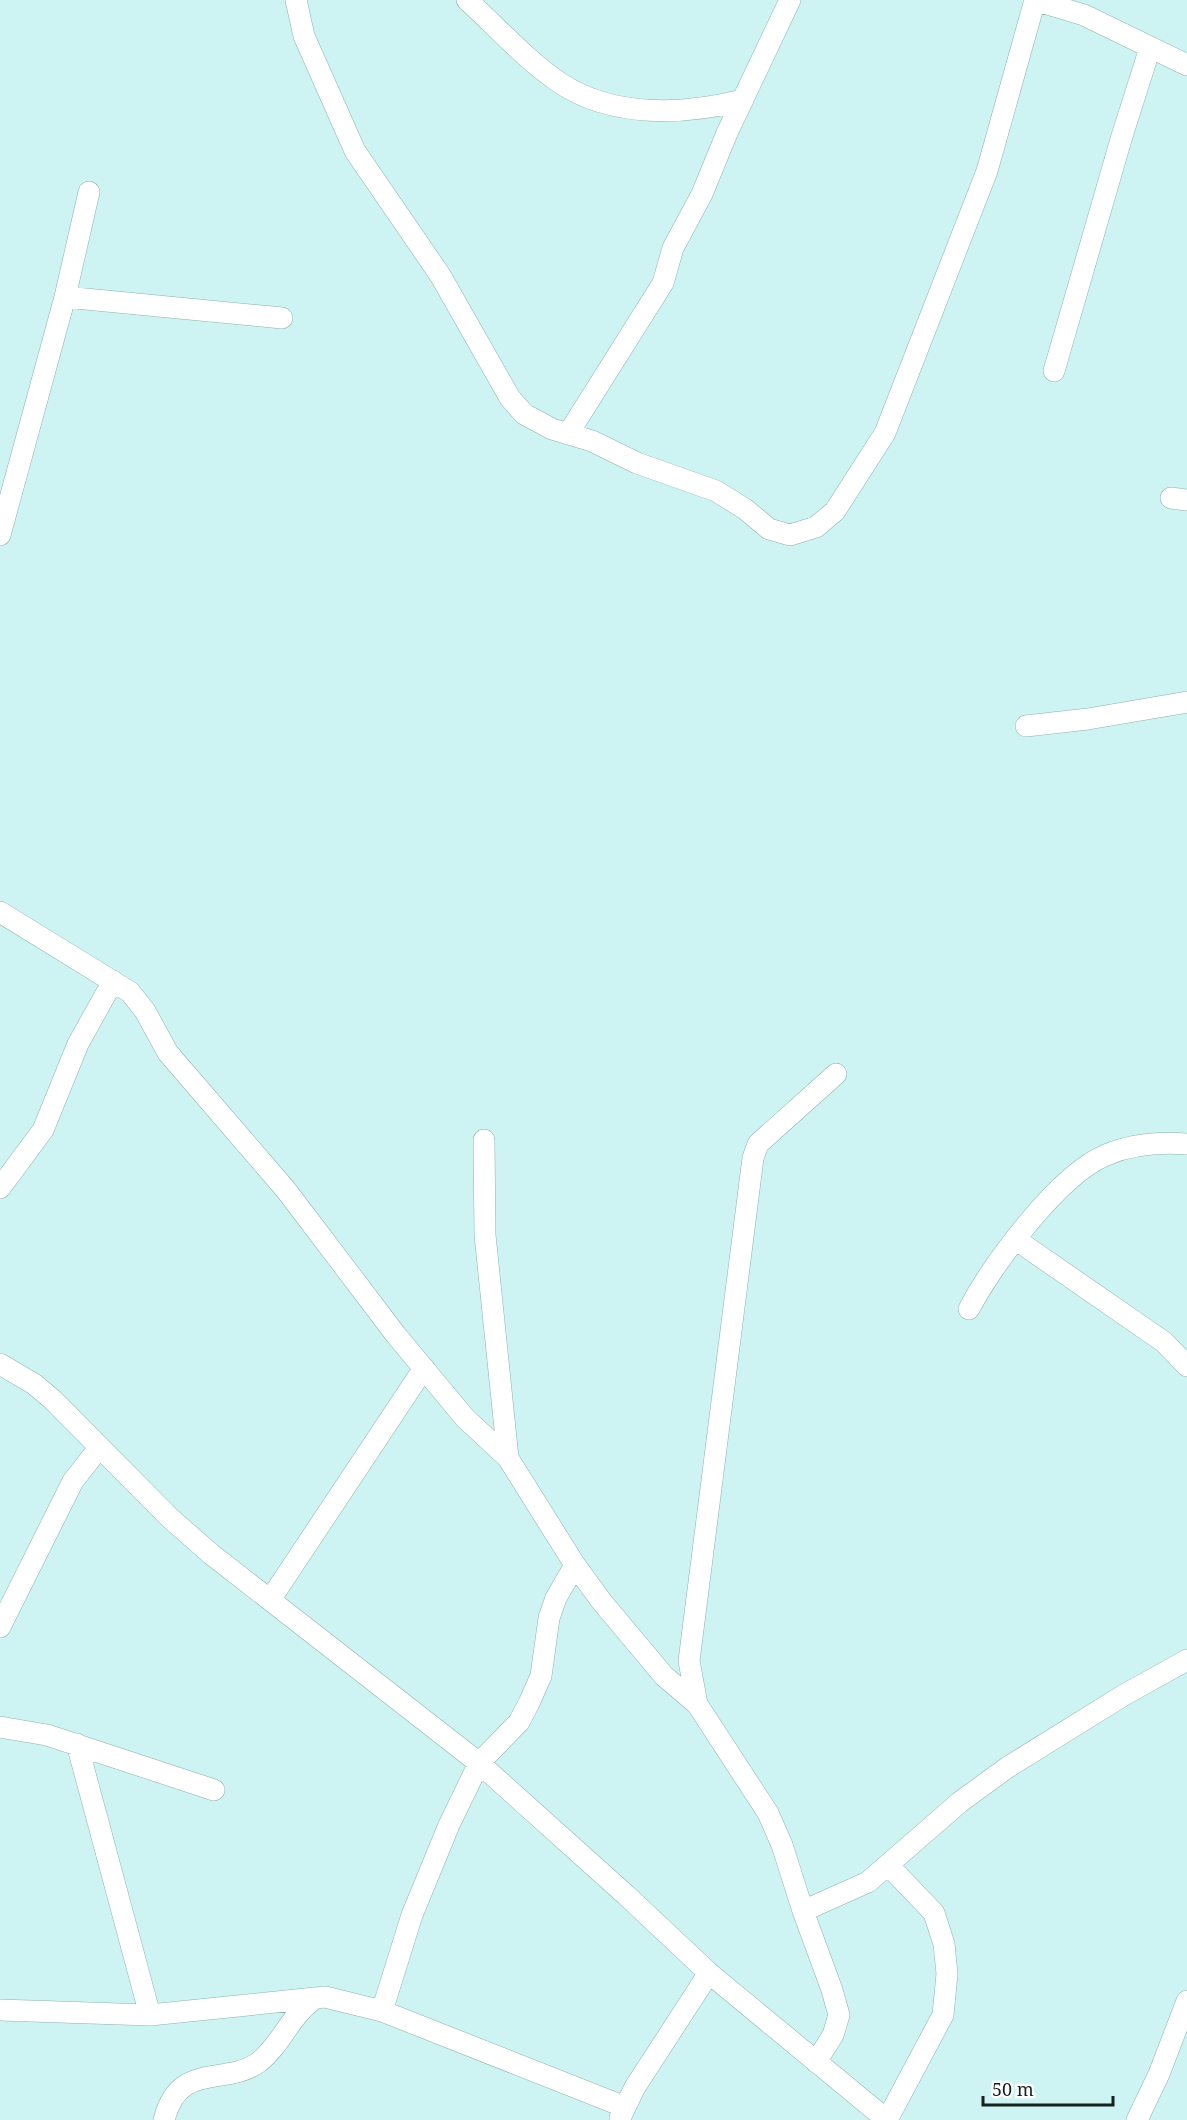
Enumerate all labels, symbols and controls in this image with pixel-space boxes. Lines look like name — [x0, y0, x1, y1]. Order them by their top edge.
scale bar — [983, 2069, 1114, 2107]
text: 50 m — [992, 2077, 1034, 2101]

